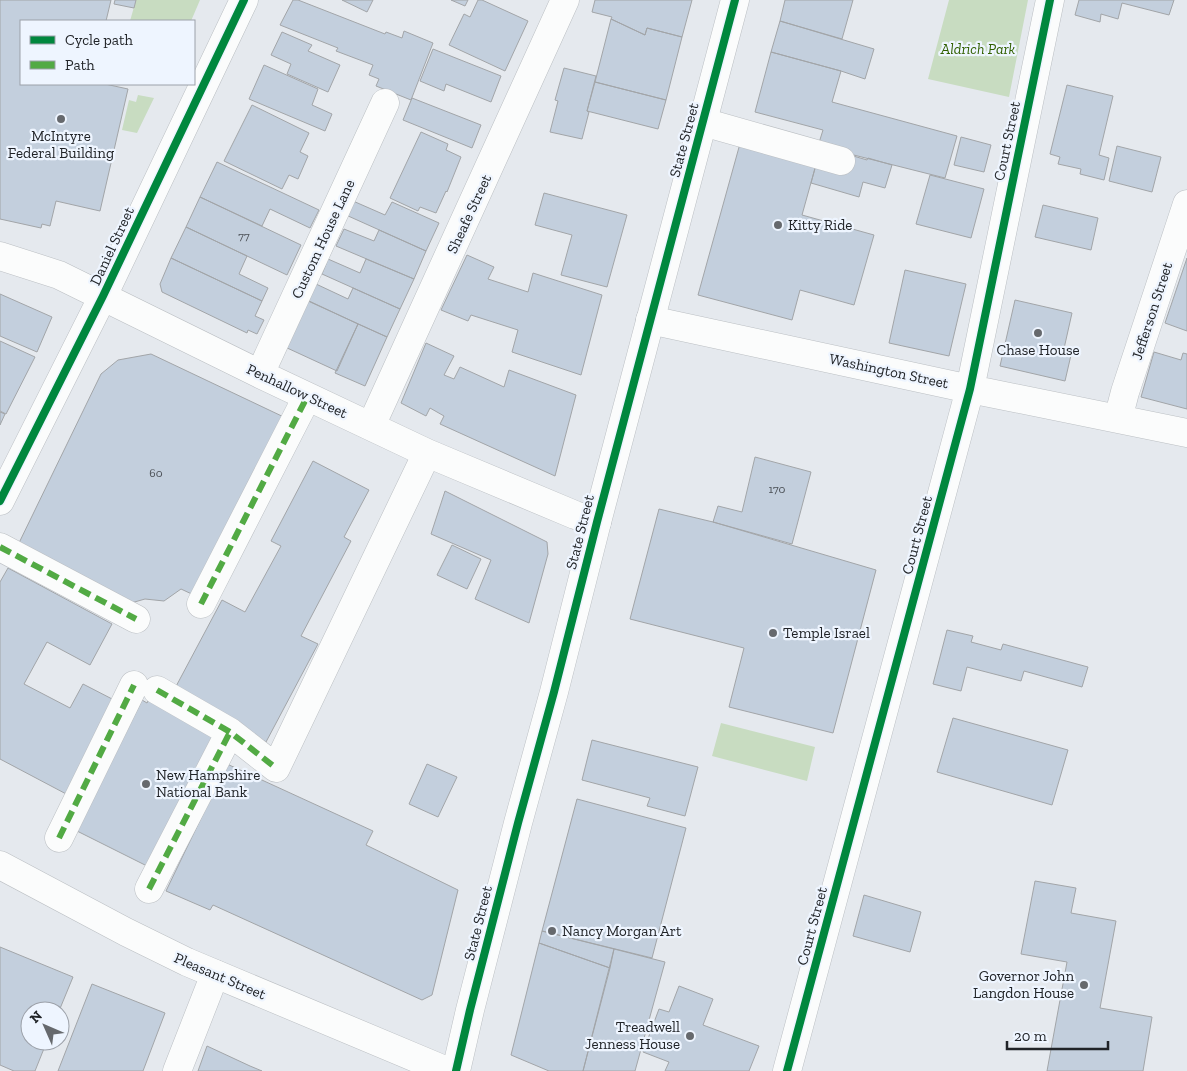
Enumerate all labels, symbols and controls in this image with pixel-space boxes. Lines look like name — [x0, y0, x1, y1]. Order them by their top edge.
legend — [20, 20, 195, 85]
text: Cycle path — [65, 31, 134, 49]
park label: Aldrich Park — [940, 40, 1016, 58]
text: Path — [65, 56, 95, 74]
street label: Court Street — [990, 99, 1024, 182]
street label: State Street — [665, 100, 703, 179]
marker: McIntyre Federal Building — [55, 113, 67, 125]
place label: McIntyre Federal Building — [8, 127, 114, 162]
street label: Sheafe Street — [443, 171, 495, 256]
street label: Custom House Lane — [287, 177, 359, 301]
street label: Daniel Street — [86, 204, 138, 288]
place label: Kitty Ride — [788, 216, 852, 234]
marker: Kitty Ride — [772, 219, 784, 231]
house number: 77 — [238, 229, 250, 243]
street label: Jefferson Street — [1128, 259, 1176, 362]
marker: Chase House — [1032, 327, 1044, 339]
place label: Chase House — [996, 341, 1080, 359]
street label: Washington Street — [828, 350, 951, 393]
street label: Penhallow Street — [244, 360, 351, 422]
house number: 60 — [149, 466, 163, 480]
house number: 170 — [769, 482, 786, 496]
street label: State Street — [562, 492, 598, 571]
street label: Court Street — [898, 493, 936, 576]
place label: Temple Israel — [783, 624, 870, 642]
marker: Temple Israel — [767, 627, 779, 639]
place label: New Hampshire National Bank — [156, 766, 260, 801]
marker: New Hampshire National Bank — [140, 778, 152, 790]
street label: State Street — [460, 883, 496, 962]
street label: Court Street — [793, 884, 831, 967]
place label: Nancy Morgan Art — [562, 922, 682, 940]
marker: Nancy Morgan Art — [546, 925, 558, 937]
street label: Pleasant Street — [171, 949, 269, 1004]
place label: Governor John Langdon House — [973, 967, 1074, 1002]
marker: Governor John Langdon House — [1078, 979, 1090, 991]
north arrow — [20, 1001, 70, 1051]
text: N — [26, 1007, 46, 1027]
place label: Treadwell Jenness House — [585, 1018, 680, 1053]
scale bar — [1007, 1018, 1108, 1050]
text: 20 m — [1014, 1027, 1047, 1045]
marker: Treadwell Jenness House — [684, 1030, 696, 1042]

